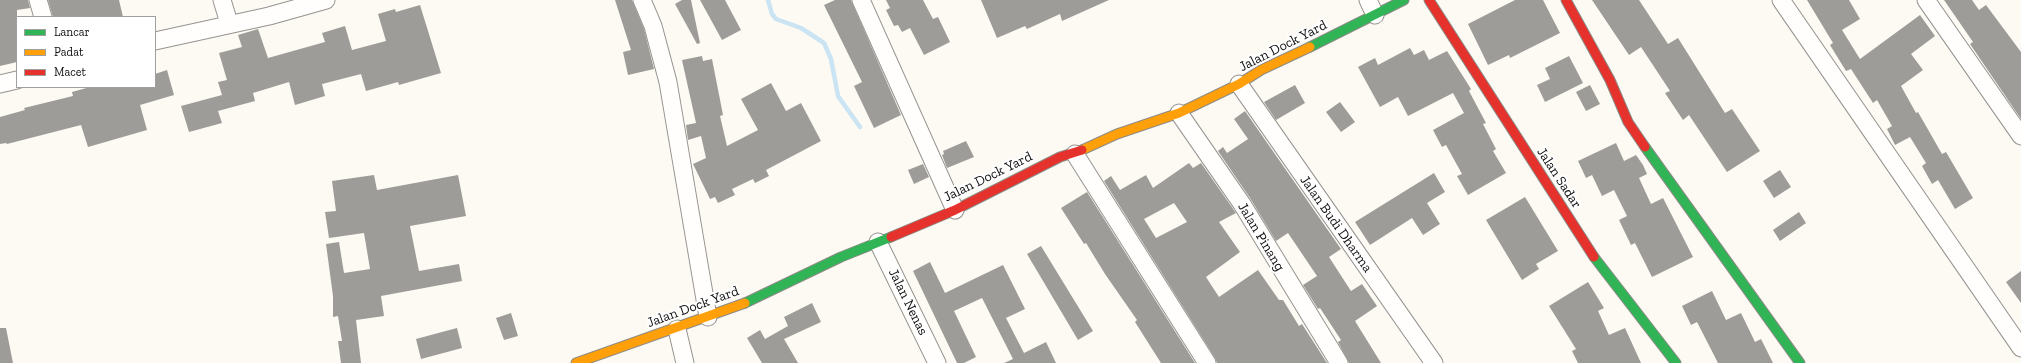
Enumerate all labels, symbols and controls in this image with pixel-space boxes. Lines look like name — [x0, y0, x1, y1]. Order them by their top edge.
legend — [16, 16, 156, 88]
street label: Jalan Dock Yard — [1236, 17, 1330, 75]
text: Lancar — [54, 25, 90, 39]
text: Padat — [54, 45, 83, 59]
text: Macet — [54, 65, 86, 79]
street label: Jalan Sadar — [1533, 144, 1585, 212]
street label: Jalan Dock Yard — [941, 148, 1035, 206]
street label: Jalan Budi Dharma — [1296, 172, 1376, 276]
street label: Jalan Pinang — [1234, 200, 1288, 274]
street label: Jalan Nenas — [885, 266, 931, 338]
street label: Jalan Dock Yard — [645, 283, 741, 331]

